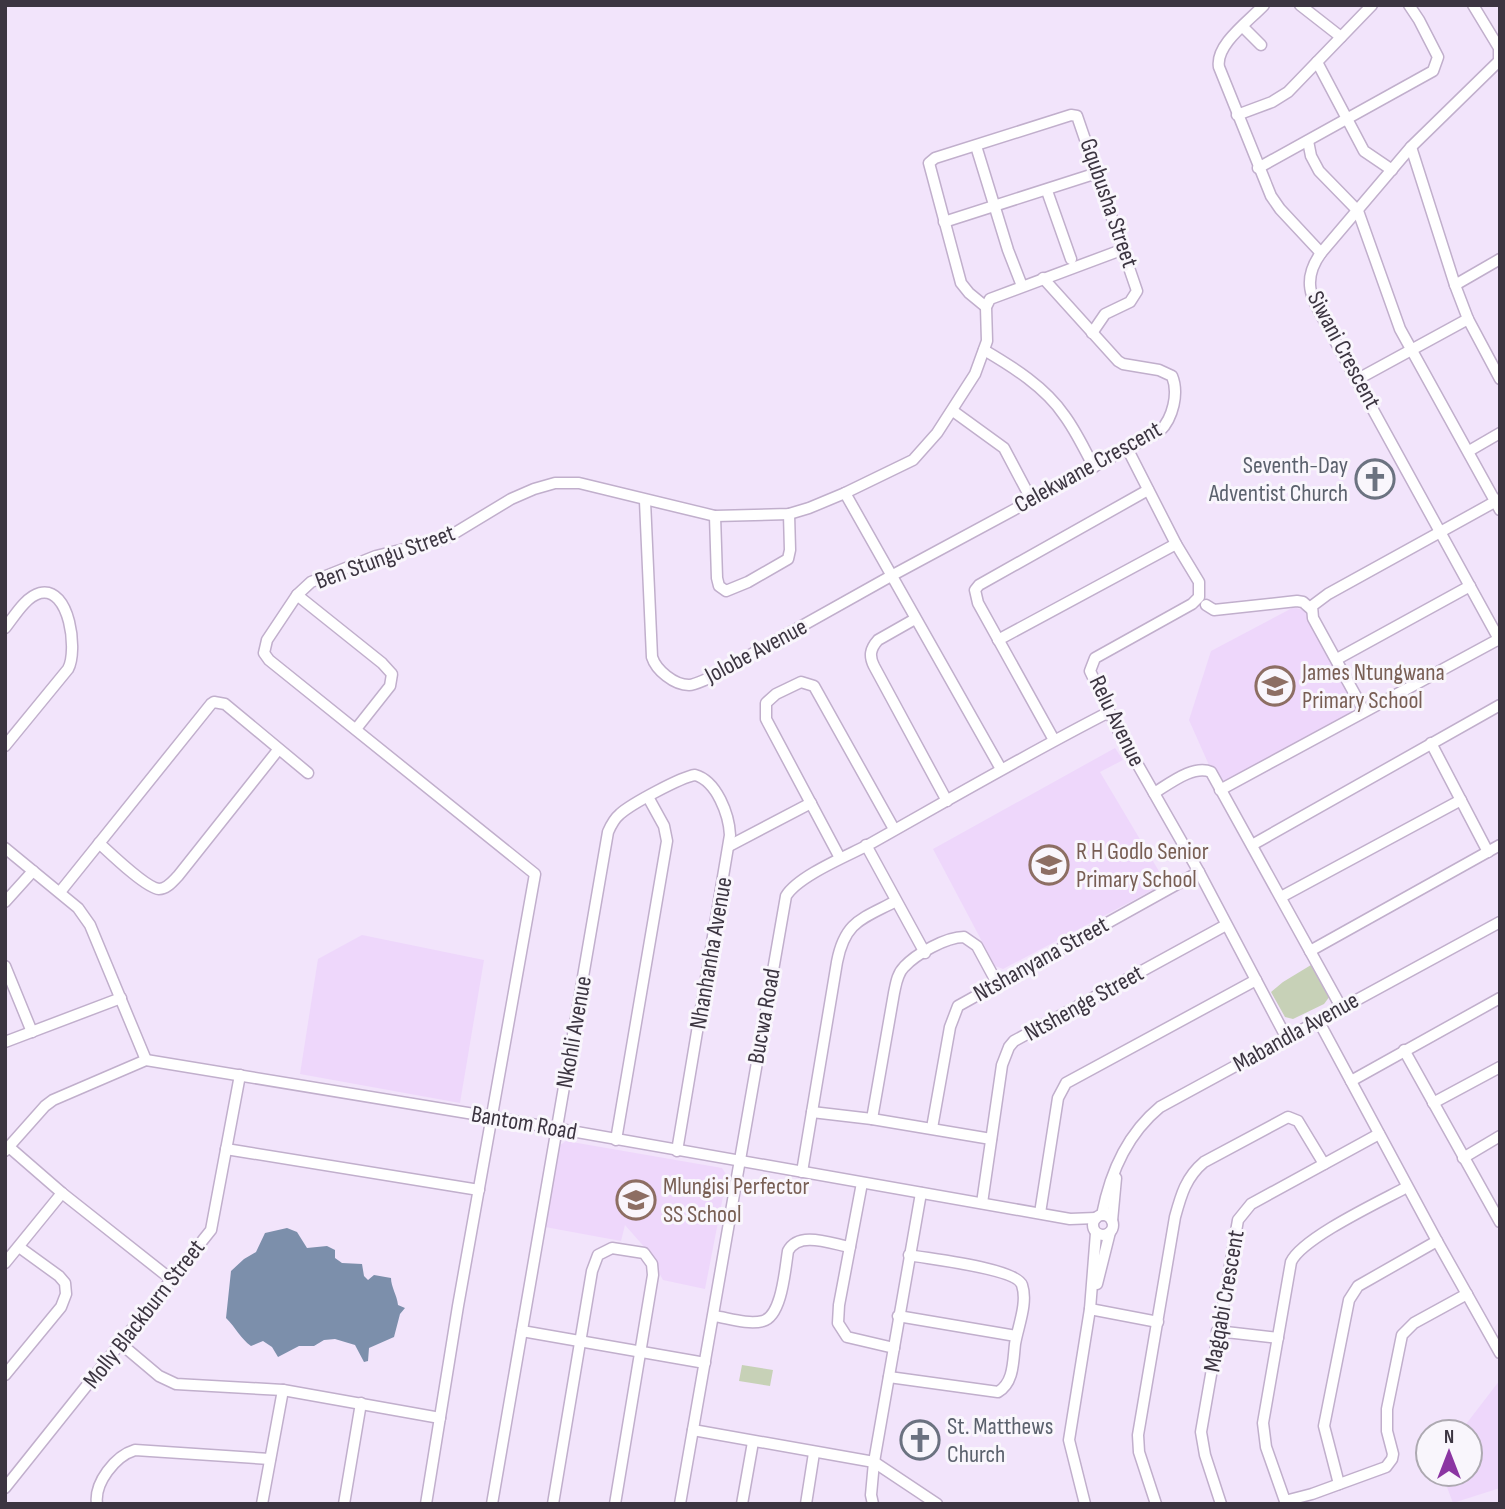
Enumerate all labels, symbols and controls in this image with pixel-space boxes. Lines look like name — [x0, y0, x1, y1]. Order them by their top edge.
street label: Gqubusha Street — [1073, 135, 1145, 271]
street label: Siwani Crescent — [1301, 286, 1387, 414]
street label: Celekwane Crescent — [1009, 415, 1167, 519]
place label: Seventh-Day Adventist Church — [1208, 451, 1348, 508]
church icon: Seventh-Day Adventist Church — [1354, 458, 1396, 500]
street label: Ben Stungu Street — [311, 518, 459, 596]
street label: Jolobe Avenue — [699, 612, 812, 690]
place label: James Ntungwana Primary School — [1301, 658, 1445, 715]
school or university icon: James Ntungwana Primary School — [1254, 665, 1296, 707]
street label: Relu Avenue — [1083, 671, 1151, 771]
place label: R H Godlo Senior Primary School — [1076, 837, 1209, 894]
school or university icon: R H Godlo Senior Primary School — [1028, 844, 1070, 886]
street label: Nhanhanha Avenue — [683, 875, 739, 1031]
street label: Ntshanyana Street — [968, 910, 1114, 1008]
street label: Ntshenge Street — [1019, 958, 1149, 1048]
street label: Bucwa Road — [741, 966, 787, 1066]
street label: Nkohli Avenue — [550, 974, 598, 1090]
street label: Mabandla Avenue — [1228, 986, 1364, 1078]
street label: Bantom Road — [469, 1099, 579, 1147]
place label: Mlungisi Perfector SS School — [663, 1172, 810, 1229]
school or university icon: Mlungisi Perfector SS School — [615, 1179, 657, 1221]
street label: Magqabi Crescent — [1197, 1228, 1251, 1374]
street label: Molly Blackburn Street — [77, 1234, 211, 1394]
place label: St. Matthews Church — [947, 1412, 1053, 1469]
north arrow — [1414, 1418, 1484, 1488]
church icon: St. Matthews Church — [899, 1419, 941, 1461]
text: N — [1444, 1426, 1454, 1449]

